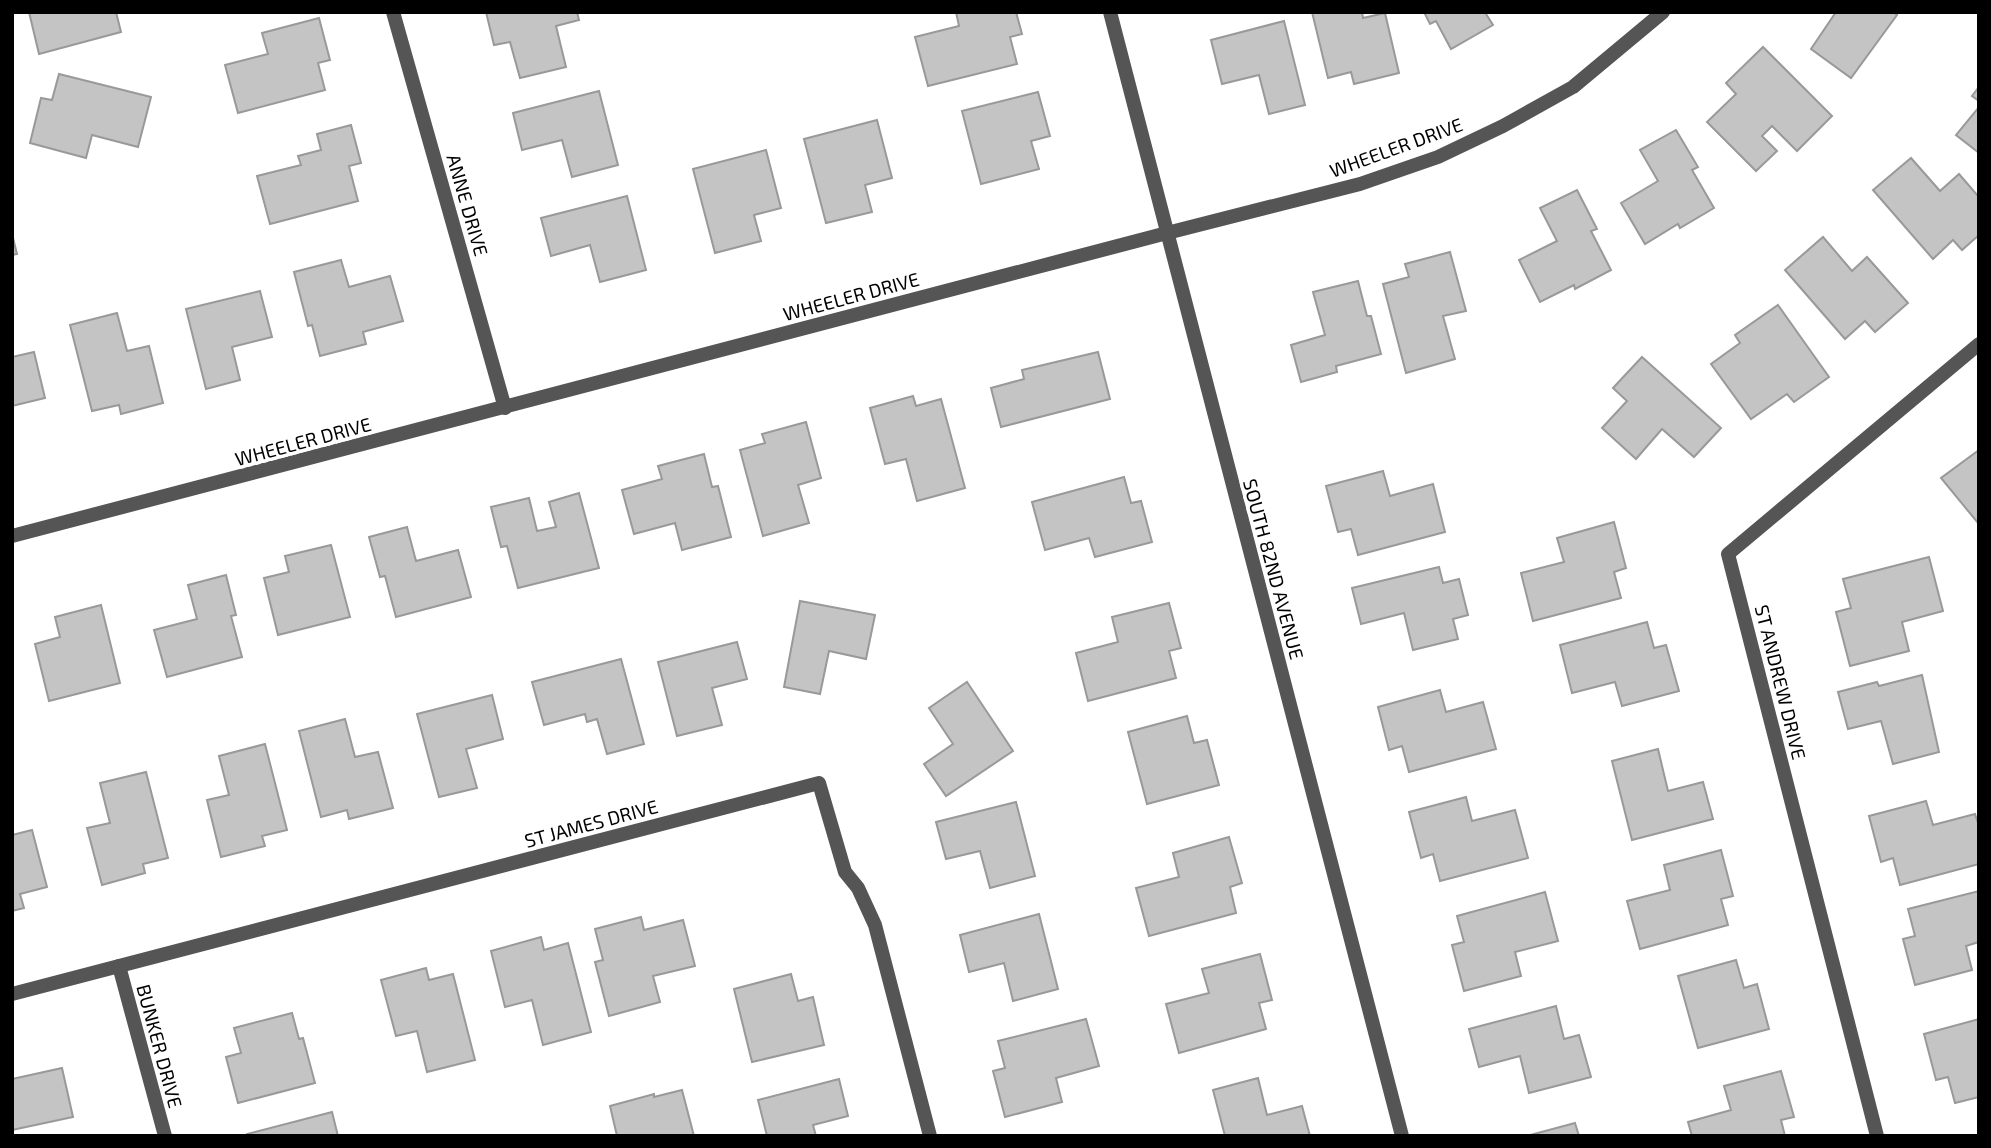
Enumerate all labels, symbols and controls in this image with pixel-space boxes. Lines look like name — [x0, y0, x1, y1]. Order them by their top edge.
street label: WHEELER DRIVE — [1326, 112, 1466, 182]
street label: ANNE DRIVE — [442, 151, 494, 259]
street label: WHEELER DRIVE — [780, 267, 922, 325]
street label: WHEELER DRIVE — [232, 412, 374, 470]
street label: SOUTH 82ND AVENUE — [1239, 476, 1309, 662]
street label: ST ANDREW DRIVE — [1751, 602, 1811, 762]
street label: ST JAMES DRIVE — [522, 794, 660, 852]
street label: BUNKER DRIVE — [132, 982, 188, 1110]

